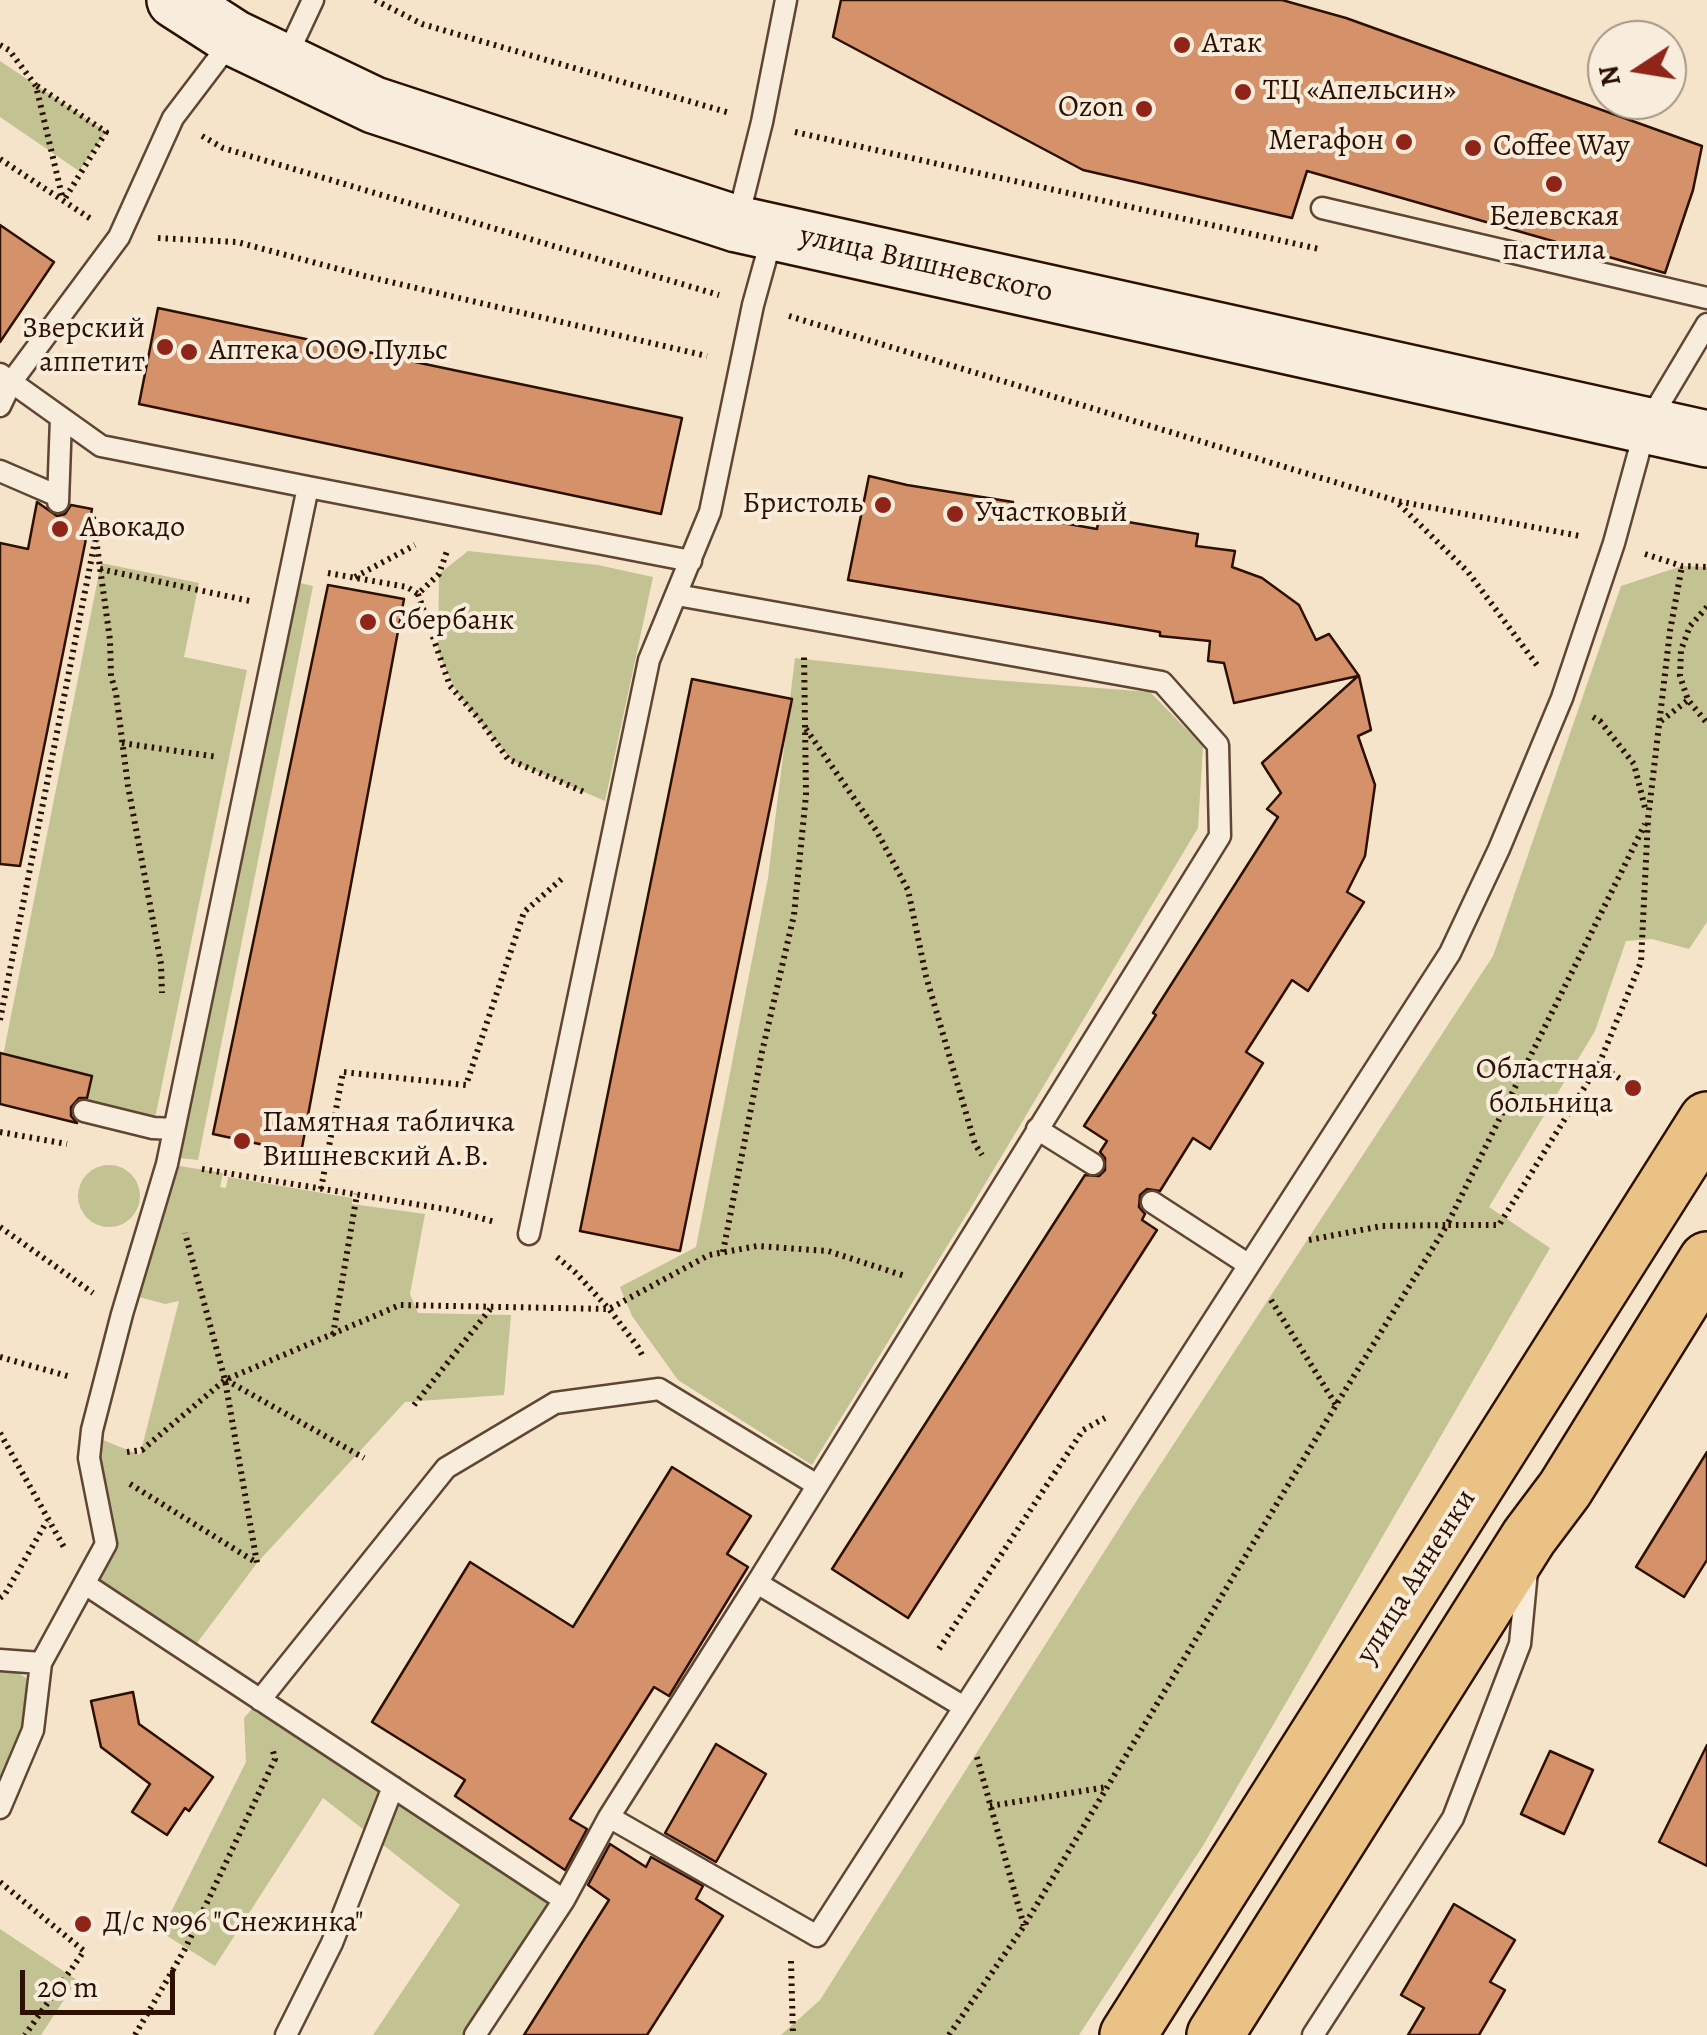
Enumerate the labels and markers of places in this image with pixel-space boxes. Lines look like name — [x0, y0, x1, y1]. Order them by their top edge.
place label: Атак — [1202, 27, 1262, 63]
marker: Атак — [1171, 34, 1193, 56]
place label: ТЦ «Апельсин» — [1263, 74, 1456, 110]
marker: ТЦ «Апельсин» — [1232, 81, 1254, 103]
place label: Ozon — [1058, 91, 1124, 127]
marker: Ozon — [1133, 98, 1155, 120]
place label: Мегафон — [1268, 124, 1384, 160]
place label: Coffee Way — [1493, 130, 1630, 166]
marker: Мегафон — [1393, 131, 1415, 153]
marker: Coffee Way — [1462, 137, 1484, 159]
marker: Белевская пастила — [1543, 173, 1565, 195]
place label: Белевская пастила — [1489, 200, 1619, 270]
place label: Зверский аппетит — [22, 312, 145, 382]
place label: Аптека ООО Пульс — [209, 334, 448, 370]
marker: Зверский аппетит — [154, 336, 176, 358]
marker: Аптека ООО Пульс — [178, 341, 200, 363]
place label: Бристоль — [742, 487, 863, 523]
marker: Бристоль — [872, 494, 894, 516]
place label: Участковый — [975, 496, 1128, 532]
marker: Участковый — [944, 503, 966, 525]
place label: Авокадо — [80, 511, 185, 547]
marker: Авокадо — [49, 518, 71, 540]
place label: Сбербанк — [388, 604, 514, 640]
marker: Сбербанк — [357, 611, 379, 633]
place label: Областная больница — [1476, 1053, 1613, 1124]
marker: Областная больница — [1622, 1077, 1644, 1099]
place label: Памятная табличка Вишневский А.В. — [262, 1106, 515, 1176]
marker: Памятная табличка Вишневский А.В. — [231, 1130, 253, 1152]
place label: Д/с №96 "Снежинка" — [103, 1906, 364, 1942]
marker: Д/с №96 "Снежинка" — [72, 1913, 94, 1935]

